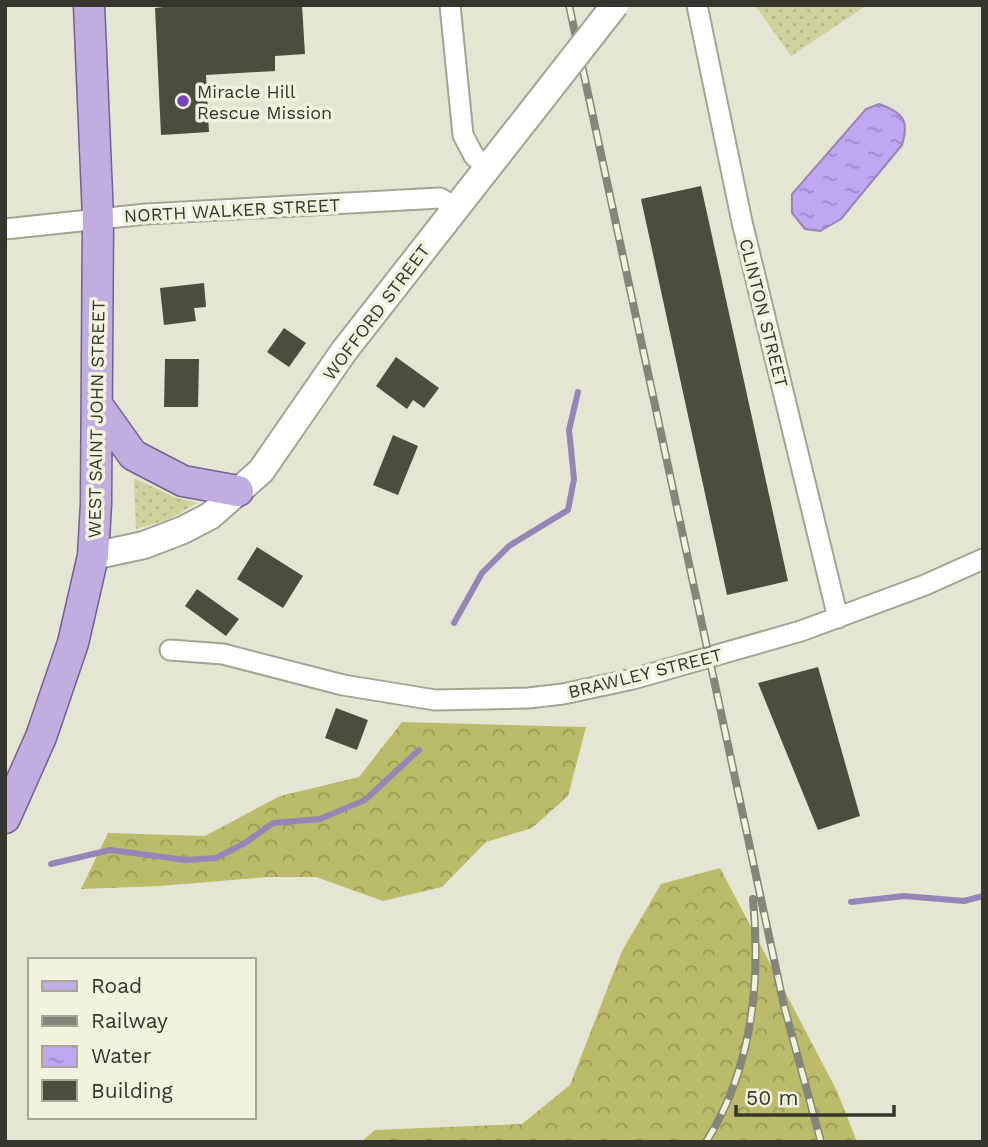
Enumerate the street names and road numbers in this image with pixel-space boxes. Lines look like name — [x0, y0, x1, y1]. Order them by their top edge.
street label: NORTH WALKER STREET — [123, 194, 341, 226]
street label: CLINTON STREET — [735, 236, 793, 390]
street label: WOFFORD STREET — [318, 240, 434, 384]
street label: WEST SAINT JOHN STREET — [83, 300, 109, 538]
street label: BRAWLEY STREET — [566, 644, 724, 702]

